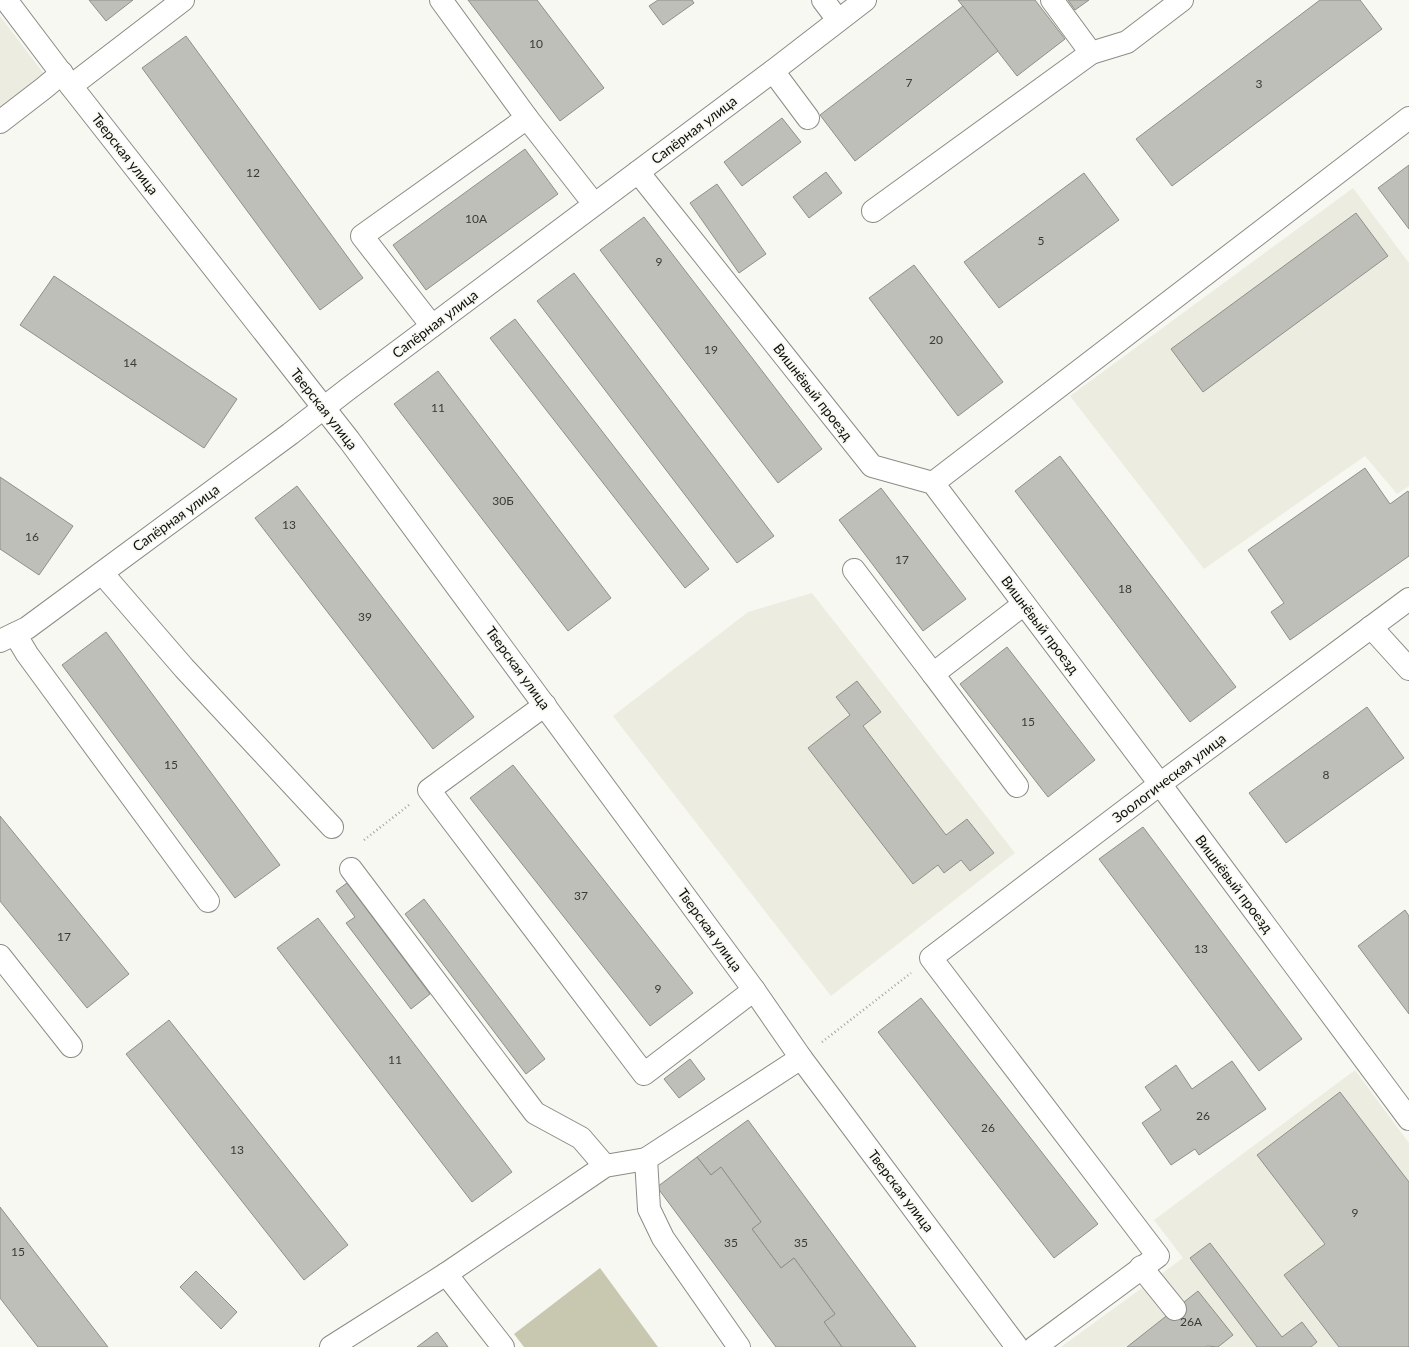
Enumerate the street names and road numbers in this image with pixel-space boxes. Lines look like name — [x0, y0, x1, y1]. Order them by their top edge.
street label: Сапёрная улица — [647, 92, 740, 167]
street label: Тверская улица — [88, 110, 162, 198]
street label: Сапёрная улица — [388, 286, 481, 361]
street label: Вишнёвый проезд — [770, 340, 857, 444]
street label: Тверская улица — [287, 365, 361, 453]
street label: Сапёрная улица — [129, 480, 222, 555]
street label: Вишнёвый проезд — [998, 572, 1083, 677]
street label: Тверская улица — [483, 623, 554, 713]
street label: Зоологическая улица — [1109, 729, 1229, 826]
street label: Вишнёвый проезд — [1192, 831, 1277, 936]
street label: Тверская улица — [675, 885, 746, 975]
street label: Тверская улица — [865, 1146, 938, 1235]

